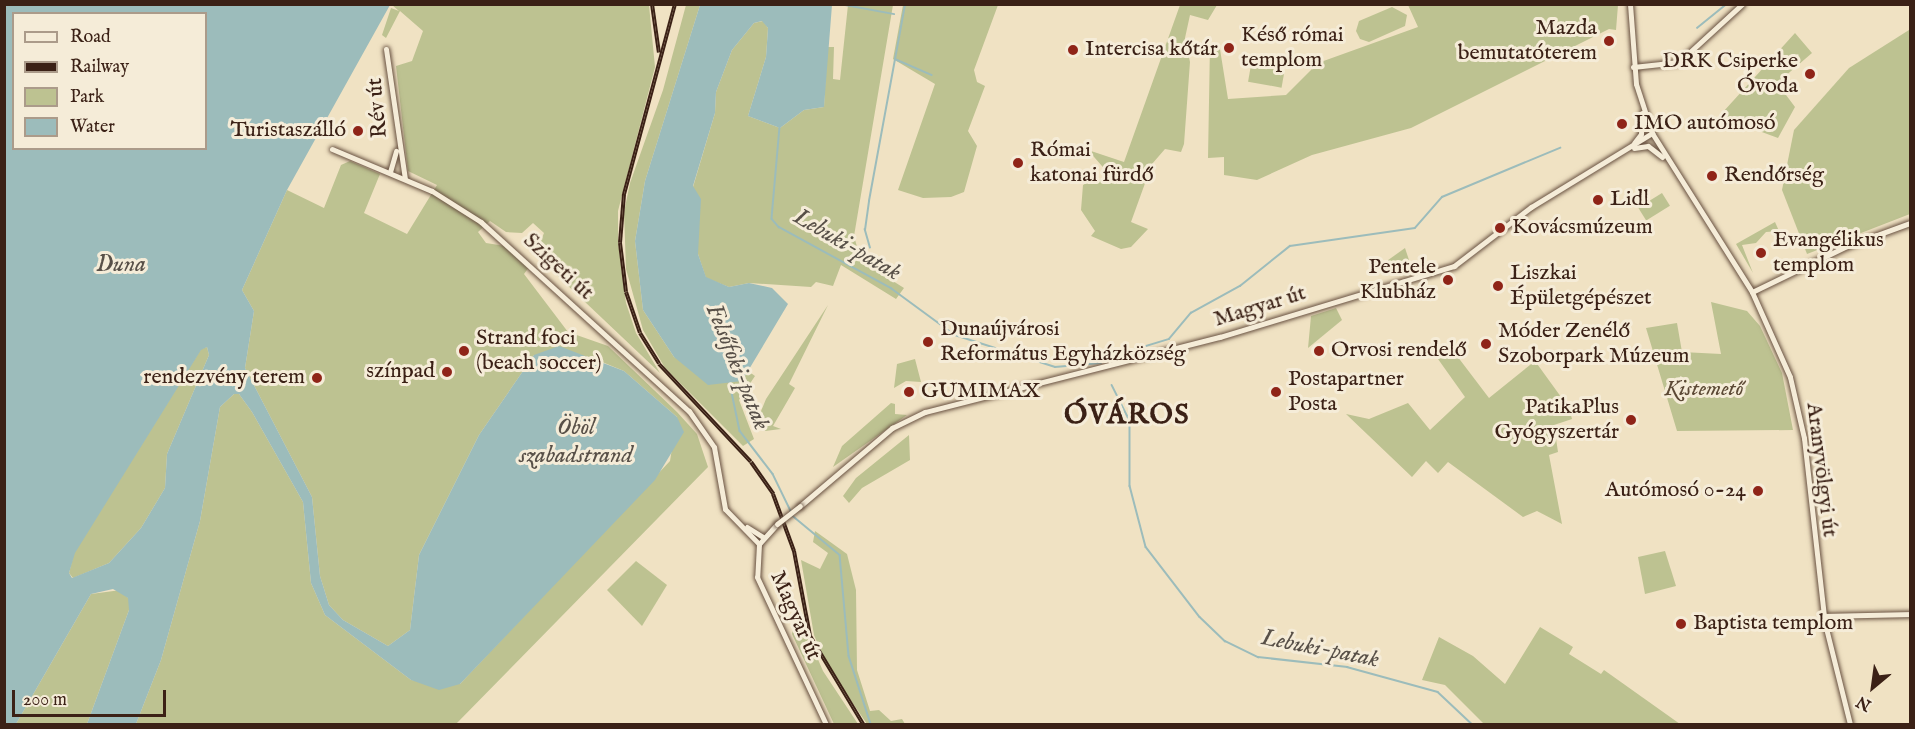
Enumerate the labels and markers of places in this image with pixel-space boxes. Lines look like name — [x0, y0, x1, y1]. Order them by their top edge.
place label: Mazda bemutatóterem — [1458, 15, 1597, 66]
place label: Késő római templom — [1241, 22, 1344, 74]
marker: Mazda bemutatóterem — [1602, 34, 1616, 48]
place label: Intercisa kőtár — [1085, 37, 1218, 63]
marker: Késő római templom — [1222, 41, 1236, 55]
marker: Intercisa kőtár — [1066, 43, 1080, 57]
place label: DRK Csiperke Óvoda — [1662, 48, 1798, 100]
marker: DRK Csiperke Óvoda — [1803, 67, 1817, 81]
place label: IMO autómosó — [1634, 111, 1776, 137]
marker: IMO autómosó — [1615, 117, 1629, 131]
place label: Turistaszálló — [231, 118, 346, 144]
marker: Turistaszálló — [351, 124, 365, 138]
place label: Római katonai fürdő — [1030, 137, 1154, 188]
marker: Római katonai fürdő — [1011, 156, 1025, 170]
place label: Rendőrség — [1724, 163, 1824, 189]
marker: Rendőrség — [1705, 169, 1719, 183]
place label: Lidl — [1610, 187, 1649, 213]
marker: Lidl — [1591, 193, 1605, 207]
place label: Kovácsmúzeum — [1512, 215, 1653, 241]
marker: Kovácsmúzeum — [1493, 221, 1507, 235]
place label: Evangélikus templom — [1773, 227, 1884, 278]
marker: Evangélikus templom — [1754, 246, 1768, 260]
place label: Pentele Klubház — [1360, 254, 1436, 306]
place label: Liszkai Épületgépészet — [1510, 260, 1652, 312]
marker: Pentele Klubház — [1441, 273, 1455, 287]
marker: Liszkai Épületgépészet — [1491, 279, 1505, 293]
place label: Dunaújvárosi Református Egyházközség — [940, 316, 1186, 368]
place label: Móder Zenélő Szoborpark Múzeum — [1498, 318, 1689, 370]
place label: Strand foci (beach soccer) — [476, 325, 602, 376]
marker: Dunaújvárosi Református Egyházközség — [921, 335, 935, 349]
marker: Móder Zenélő Szoborpark Múzeum — [1479, 337, 1493, 351]
place label: Orvosi rendelő — [1331, 338, 1467, 364]
marker: Strand foci (beach soccer) — [457, 344, 471, 358]
marker: Orvosi rendelő — [1312, 344, 1326, 358]
place label: színpad — [366, 359, 435, 385]
place label: rendezvény terem — [143, 365, 305, 391]
marker: színpad — [440, 365, 454, 379]
place label: Postapartner Posta — [1288, 366, 1404, 418]
marker: rendezvény terem — [310, 371, 324, 385]
place label: GUMIMAX — [921, 379, 1040, 405]
marker: GUMIMAX — [902, 385, 916, 399]
marker: Postapartner Posta — [1269, 385, 1283, 399]
place label: PatikaPlus Gyógyszertár — [1495, 394, 1619, 446]
marker: PatikaPlus Gyógyszertár — [1624, 413, 1638, 427]
place label: Autómosó 0-24 — [1605, 478, 1746, 504]
marker: Autómosó 0-24 — [1751, 484, 1765, 498]
place label: Baptista templom — [1693, 611, 1853, 637]
marker: Baptista templom — [1674, 617, 1688, 631]

